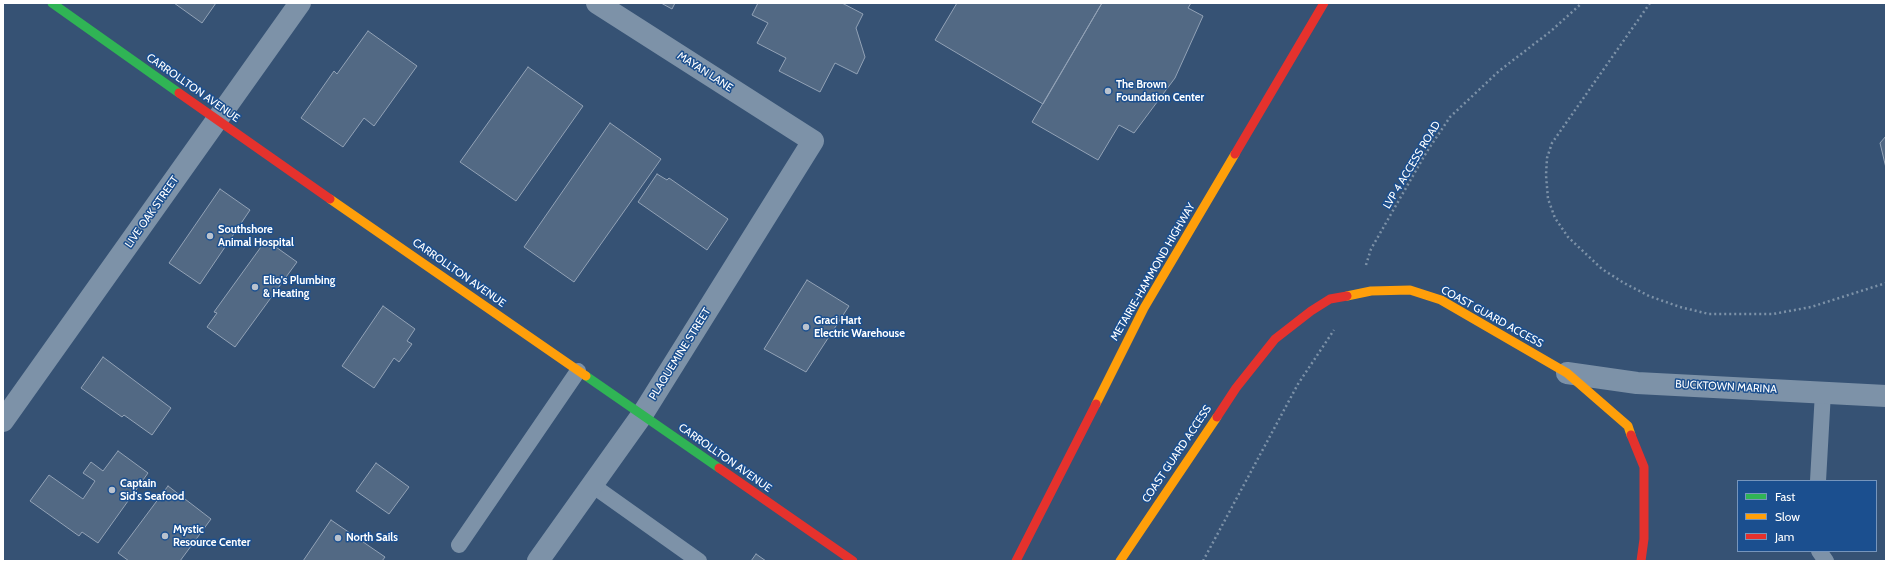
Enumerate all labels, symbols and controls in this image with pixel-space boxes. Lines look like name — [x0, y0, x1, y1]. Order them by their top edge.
street label: MAYAN LANE — [675, 49, 735, 95]
street label: CARROLLTON AVENUE — [144, 51, 242, 125]
place label: The Brown Foundation Center — [1116, 78, 1204, 104]
marker: The Brown Foundation Center — [1103, 86, 1113, 96]
street label: LVP 4 ACCESS ROAD — [1381, 119, 1443, 211]
street label: LIVE OAK STREET — [122, 174, 182, 250]
street label: METAIRIE-HAMMOND HIGHWAY — [1108, 201, 1198, 343]
place label: Southshore Animal Hospital — [218, 223, 294, 249]
marker: Southshore Animal Hospital — [205, 231, 215, 241]
street label: CARROLLTON AVENUE — [410, 236, 508, 310]
place label: Elio's Plumbing & Heating — [263, 274, 335, 300]
marker: Elio's Plumbing & Heating — [250, 282, 260, 292]
street label: COAST GUARD ACCESS — [1439, 283, 1545, 351]
street label: PLAQUEMINE STREET — [646, 306, 714, 402]
place label: Graci Hart Electric Warehouse — [814, 314, 905, 340]
marker: Graci Hart Electric Warehouse — [801, 322, 811, 332]
street label: BUCKTOWN MARINA — [1675, 378, 1777, 396]
street label: COAST GUARD ACCESS — [1139, 403, 1215, 505]
street label: CARROLLTON AVENUE — [676, 421, 774, 495]
place label: Captain Sid's Seafood — [120, 477, 184, 503]
legend — [1737, 480, 1877, 552]
marker: Captain Sid's Seafood — [107, 485, 117, 495]
text: Fast — [1775, 489, 1795, 504]
text: Slow — [1775, 509, 1800, 524]
place label: Mystic Resource Center — [173, 523, 250, 549]
text: Jam — [1775, 529, 1794, 544]
marker: Mystic Resource Center — [160, 531, 170, 541]
place label: North Sails — [346, 531, 398, 545]
marker: North Sails — [333, 533, 343, 543]

